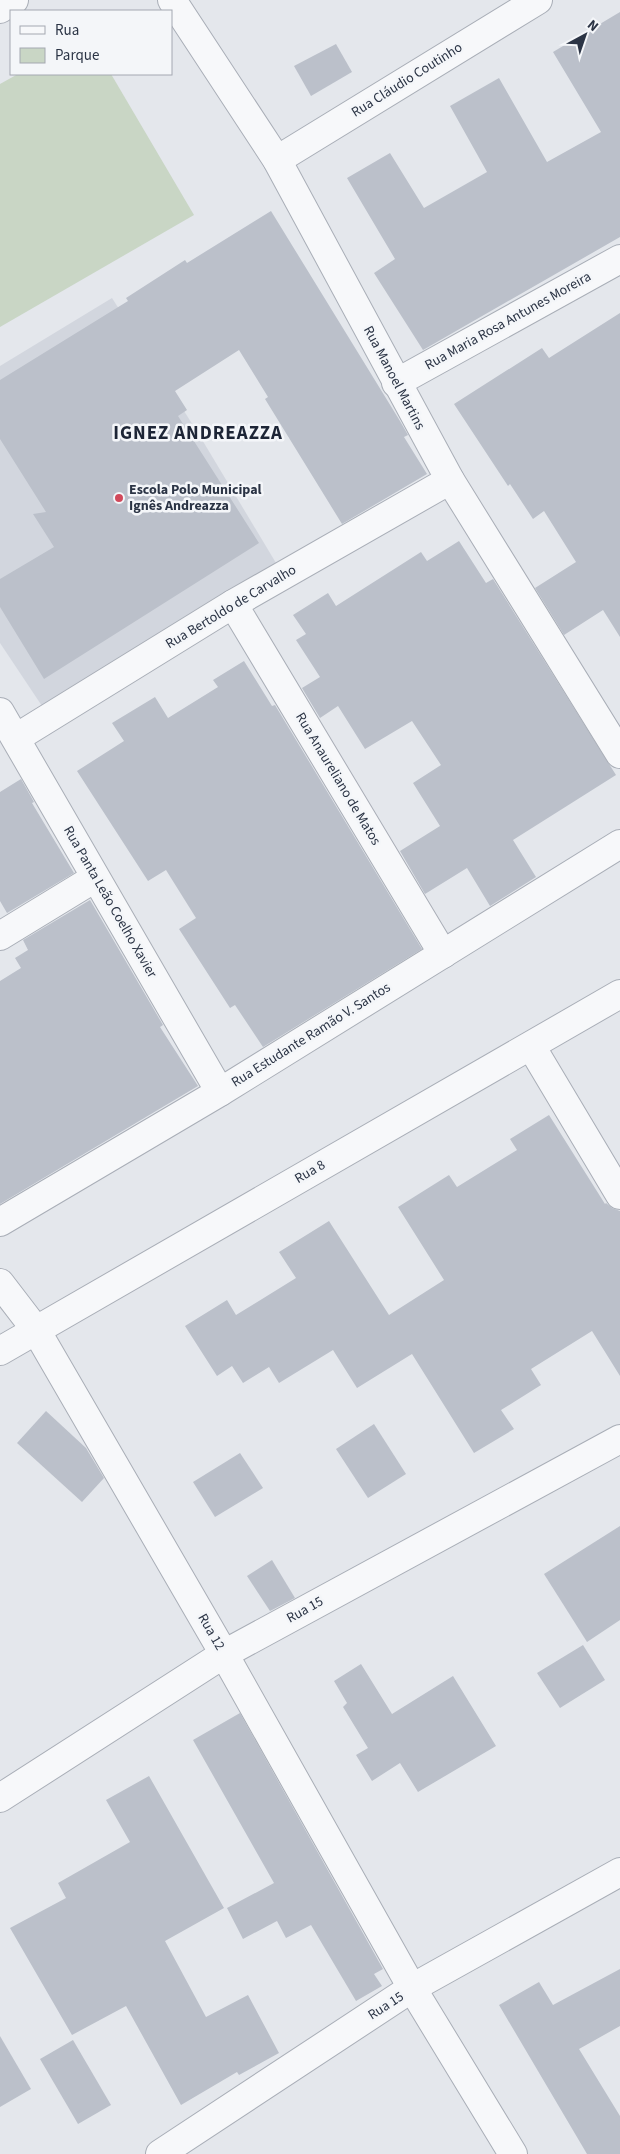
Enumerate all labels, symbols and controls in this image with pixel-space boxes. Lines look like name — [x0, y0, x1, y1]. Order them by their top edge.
legend — [10, 10, 172, 75]
north arrow — [560, 10, 610, 60]
text: N — [583, 15, 603, 36]
text: Rua — [55, 20, 79, 41]
street label: Rua Cláudio Coutinho — [348, 38, 466, 122]
text: Parque — [55, 45, 99, 66]
street label: Rua Maria Rosa Antunes Moreira — [421, 267, 595, 375]
street label: Rua Manoel Martins — [358, 323, 430, 434]
district label: IGNEZ ANDREAZZA — [113, 420, 283, 447]
place label: Escola Polo Municipal Ignês Andreazza — [129, 480, 262, 516]
marker: Escola Polo Municipal Ignês Andreazza — [113, 492, 125, 504]
street label: Rua Bertoldo de Carvalho — [162, 560, 300, 654]
street label: Rua Anaureliano de Matos — [290, 709, 386, 849]
street label: Rua Panta Leão Coelho Xavier — [58, 822, 162, 982]
street label: Rua Estudante Ramão V. Santos — [228, 978, 395, 1092]
street label: Rua 8 — [291, 1155, 329, 1189]
street label: Rua 15 — [283, 1592, 327, 1628]
street label: Rua 12 — [192, 1610, 230, 1654]
street label: Rua 15 — [364, 1987, 408, 2025]

